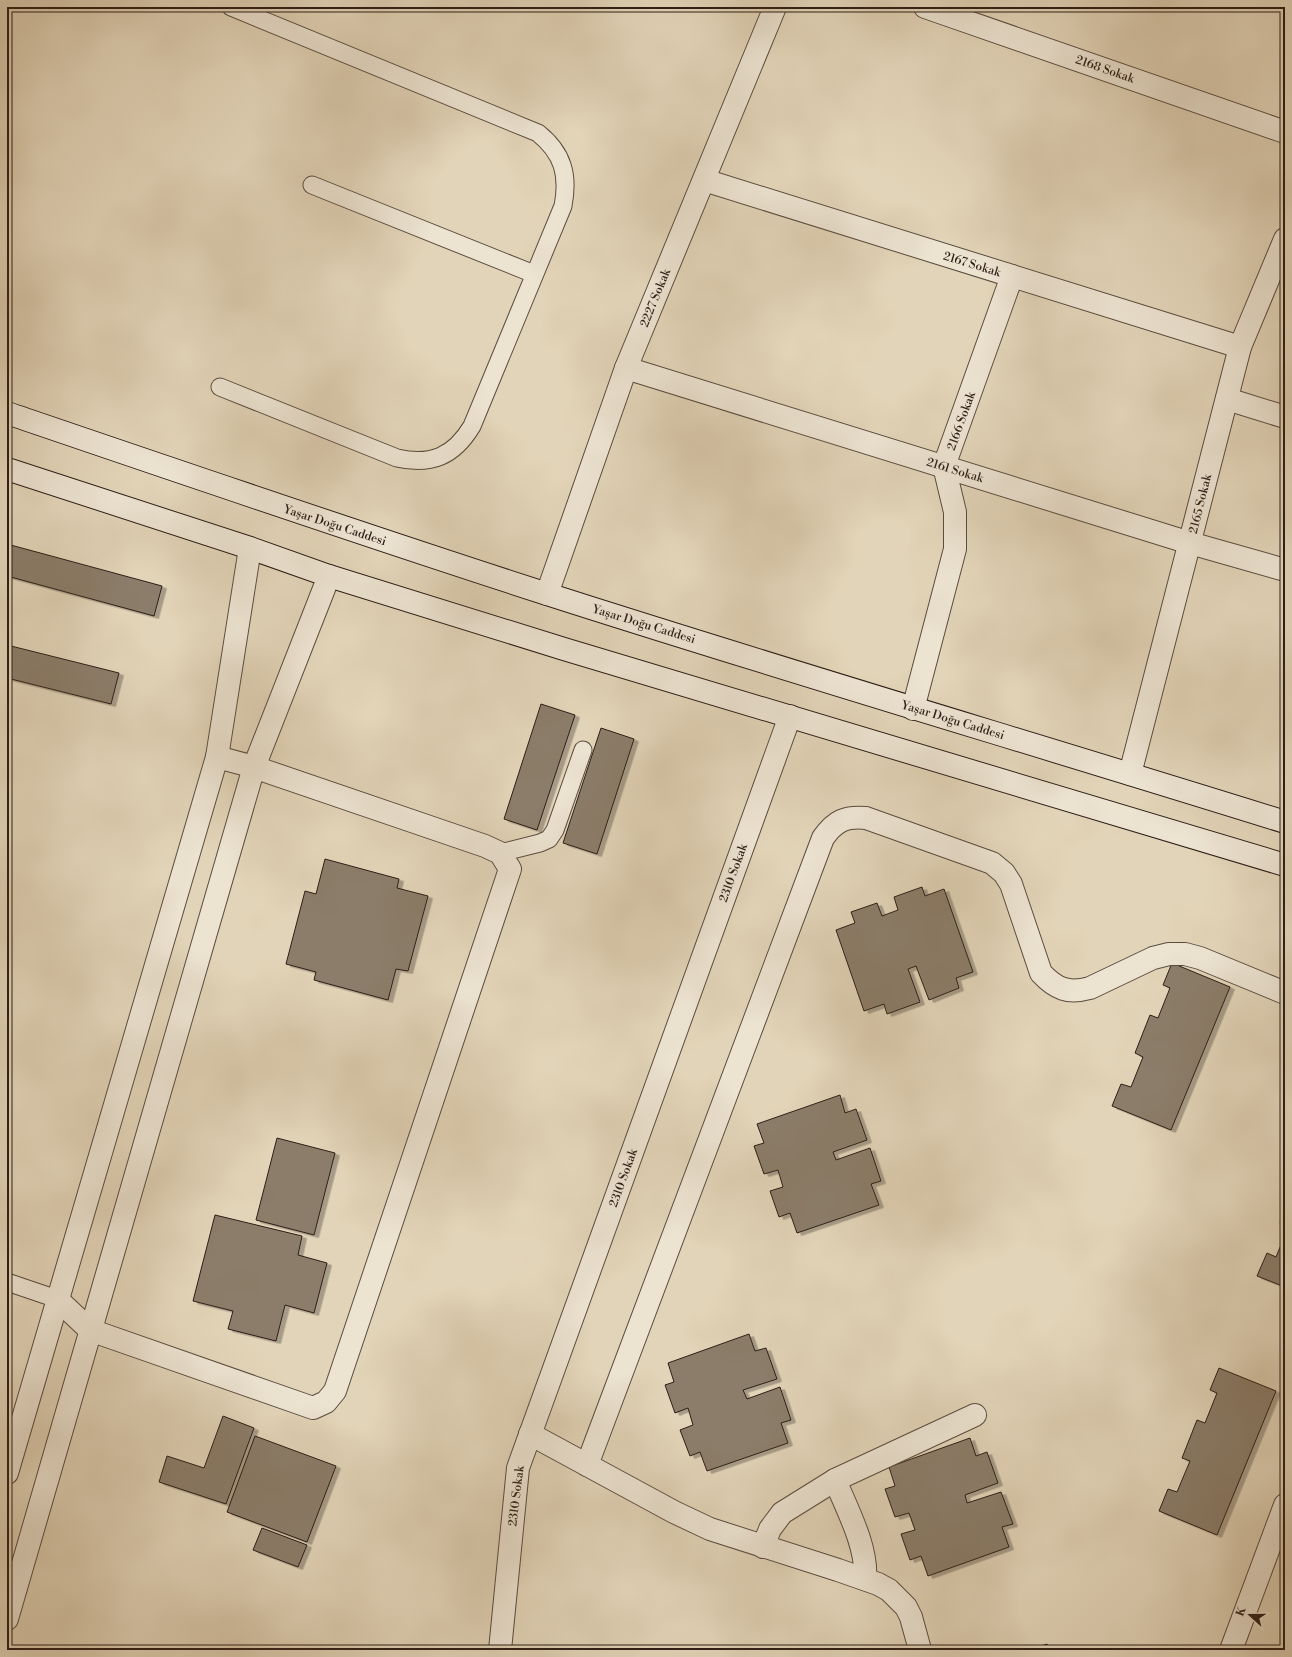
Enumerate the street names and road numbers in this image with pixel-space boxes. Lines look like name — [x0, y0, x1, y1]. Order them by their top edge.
street label: 2168 Sokak — [1073, 52, 1137, 87]
street label: 2167 Sokak — [941, 249, 1003, 281]
street label: 2227 Sokak — [637, 266, 674, 330]
street label: 2166 Sokak — [944, 389, 979, 453]
street label: 2161 Sokak — [924, 455, 986, 486]
street label: 2165 Sokak — [1186, 472, 1215, 535]
street label: Yaşar Doğu Caddesi — [281, 501, 388, 549]
street label: Yaşar Doğu Caddesi — [589, 601, 697, 647]
street label: Yaşar Doğu Caddesi — [898, 697, 1006, 743]
street label: 2310 Sokak — [716, 841, 751, 904]
street label: 2310 Sokak — [606, 1146, 641, 1209]
street label: 2310 Sokak — [505, 1464, 528, 1527]

